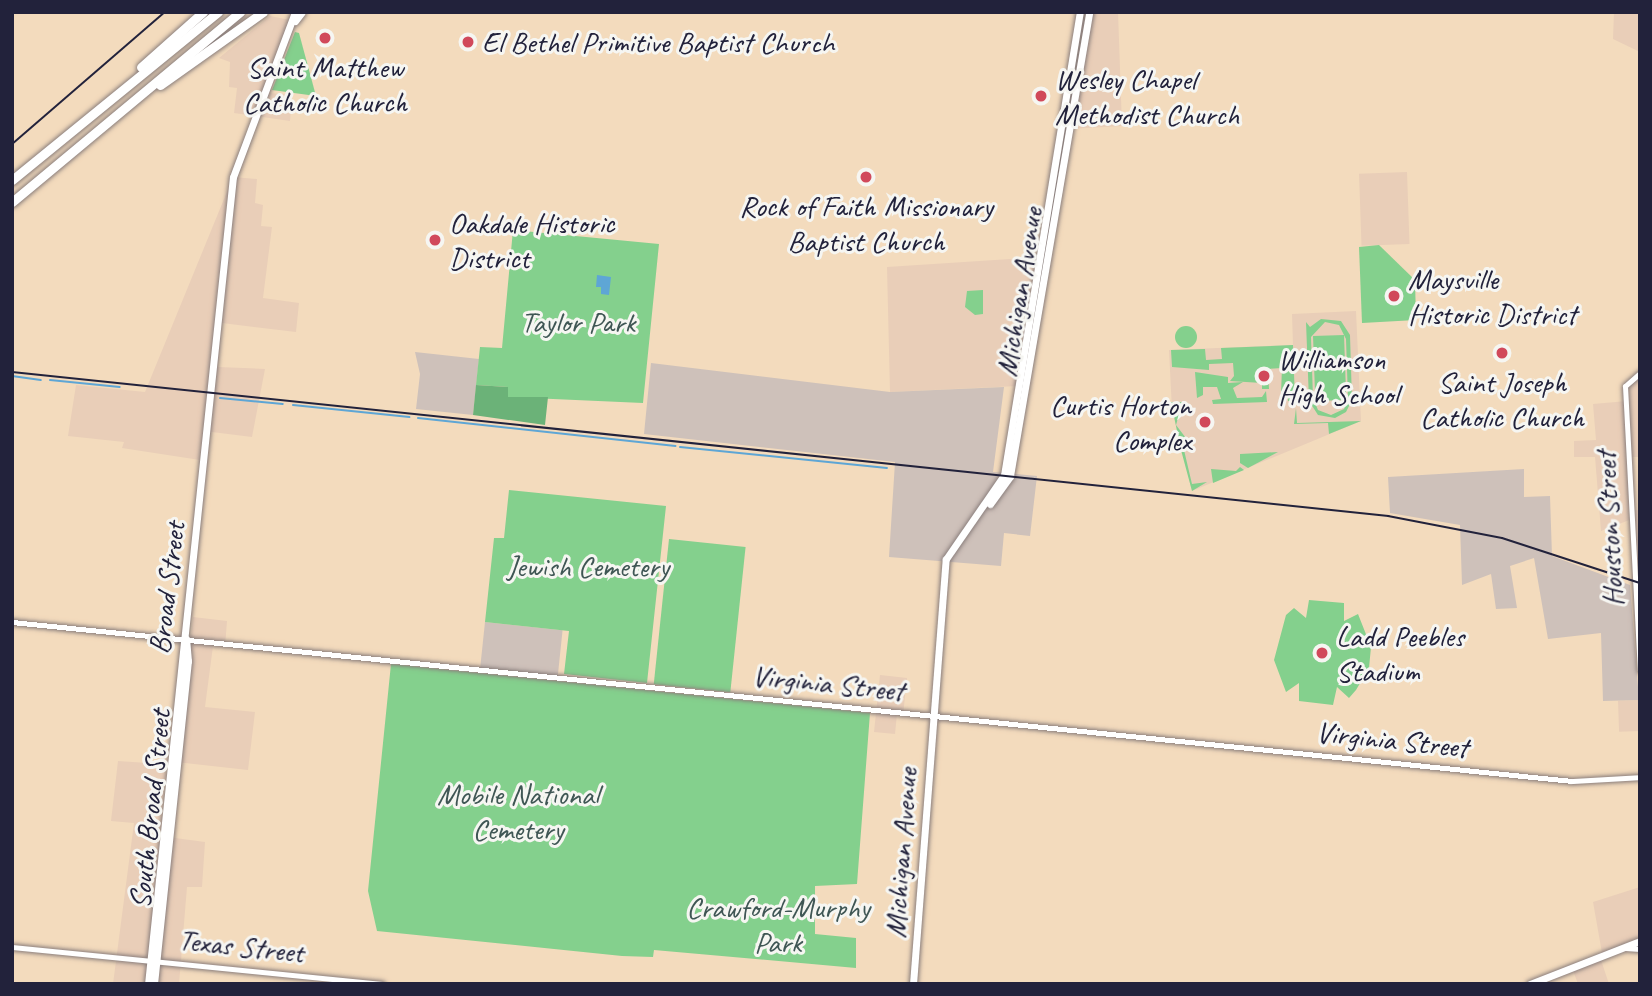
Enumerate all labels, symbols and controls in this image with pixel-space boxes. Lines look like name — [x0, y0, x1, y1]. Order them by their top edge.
place label: El Bethel Primitive Baptist Church — [482, 24, 836, 60]
marker: Saint Matthew Catholic Church — [317, 30, 333, 46]
marker: El Bethel Primitive Baptist Church — [460, 34, 476, 50]
place label: Saint Matthew Catholic Church — [242, 49, 408, 119]
place label: Wesley Chapel Methodist Church — [1055, 61, 1240, 132]
marker: Wesley Chapel Methodist Church — [1033, 88, 1049, 104]
marker: Rock of Faith Missionary Baptist Church — [858, 169, 874, 185]
place label: Rock of Faith Missionary Baptist Church — [738, 188, 994, 258]
place label: Oakdale Historic District — [449, 205, 614, 276]
street label: Michigan Avenue — [988, 205, 1050, 379]
marker: Oakdale Historic District — [427, 232, 443, 248]
place label: Maysville Historic District — [1408, 261, 1576, 332]
marker: Maysville Historic District — [1386, 288, 1402, 304]
park label: Taylor Park — [520, 304, 636, 340]
place label: Williamson High School — [1278, 341, 1397, 412]
marker: Saint Joseph Catholic Church — [1494, 345, 1510, 361]
place label: Saint Joseph Catholic Church — [1419, 364, 1585, 434]
marker: Williamson High School — [1256, 368, 1272, 384]
place label: Curtis Horton Complex — [1050, 387, 1191, 457]
marker: Curtis Horton Complex — [1197, 414, 1213, 430]
street label: Houston Street — [1587, 450, 1631, 608]
street label: Broad Street — [141, 520, 193, 656]
park label: Jewish Cemetery — [507, 548, 669, 584]
place label: Ladd Peebles Stadium — [1336, 618, 1464, 688]
marker: Ladd Peebles Stadium — [1314, 645, 1330, 661]
street label: Virginia Street — [750, 657, 906, 709]
street label: South Broad Street — [122, 708, 178, 910]
street label: Virginia Street — [1314, 714, 1470, 766]
street label: Michigan Avenue — [877, 767, 925, 939]
park label: Mobile National Cemetery — [437, 776, 599, 846]
park label: Crawford-Murphy Park — [686, 889, 870, 960]
street label: Texas Street — [176, 922, 306, 970]

